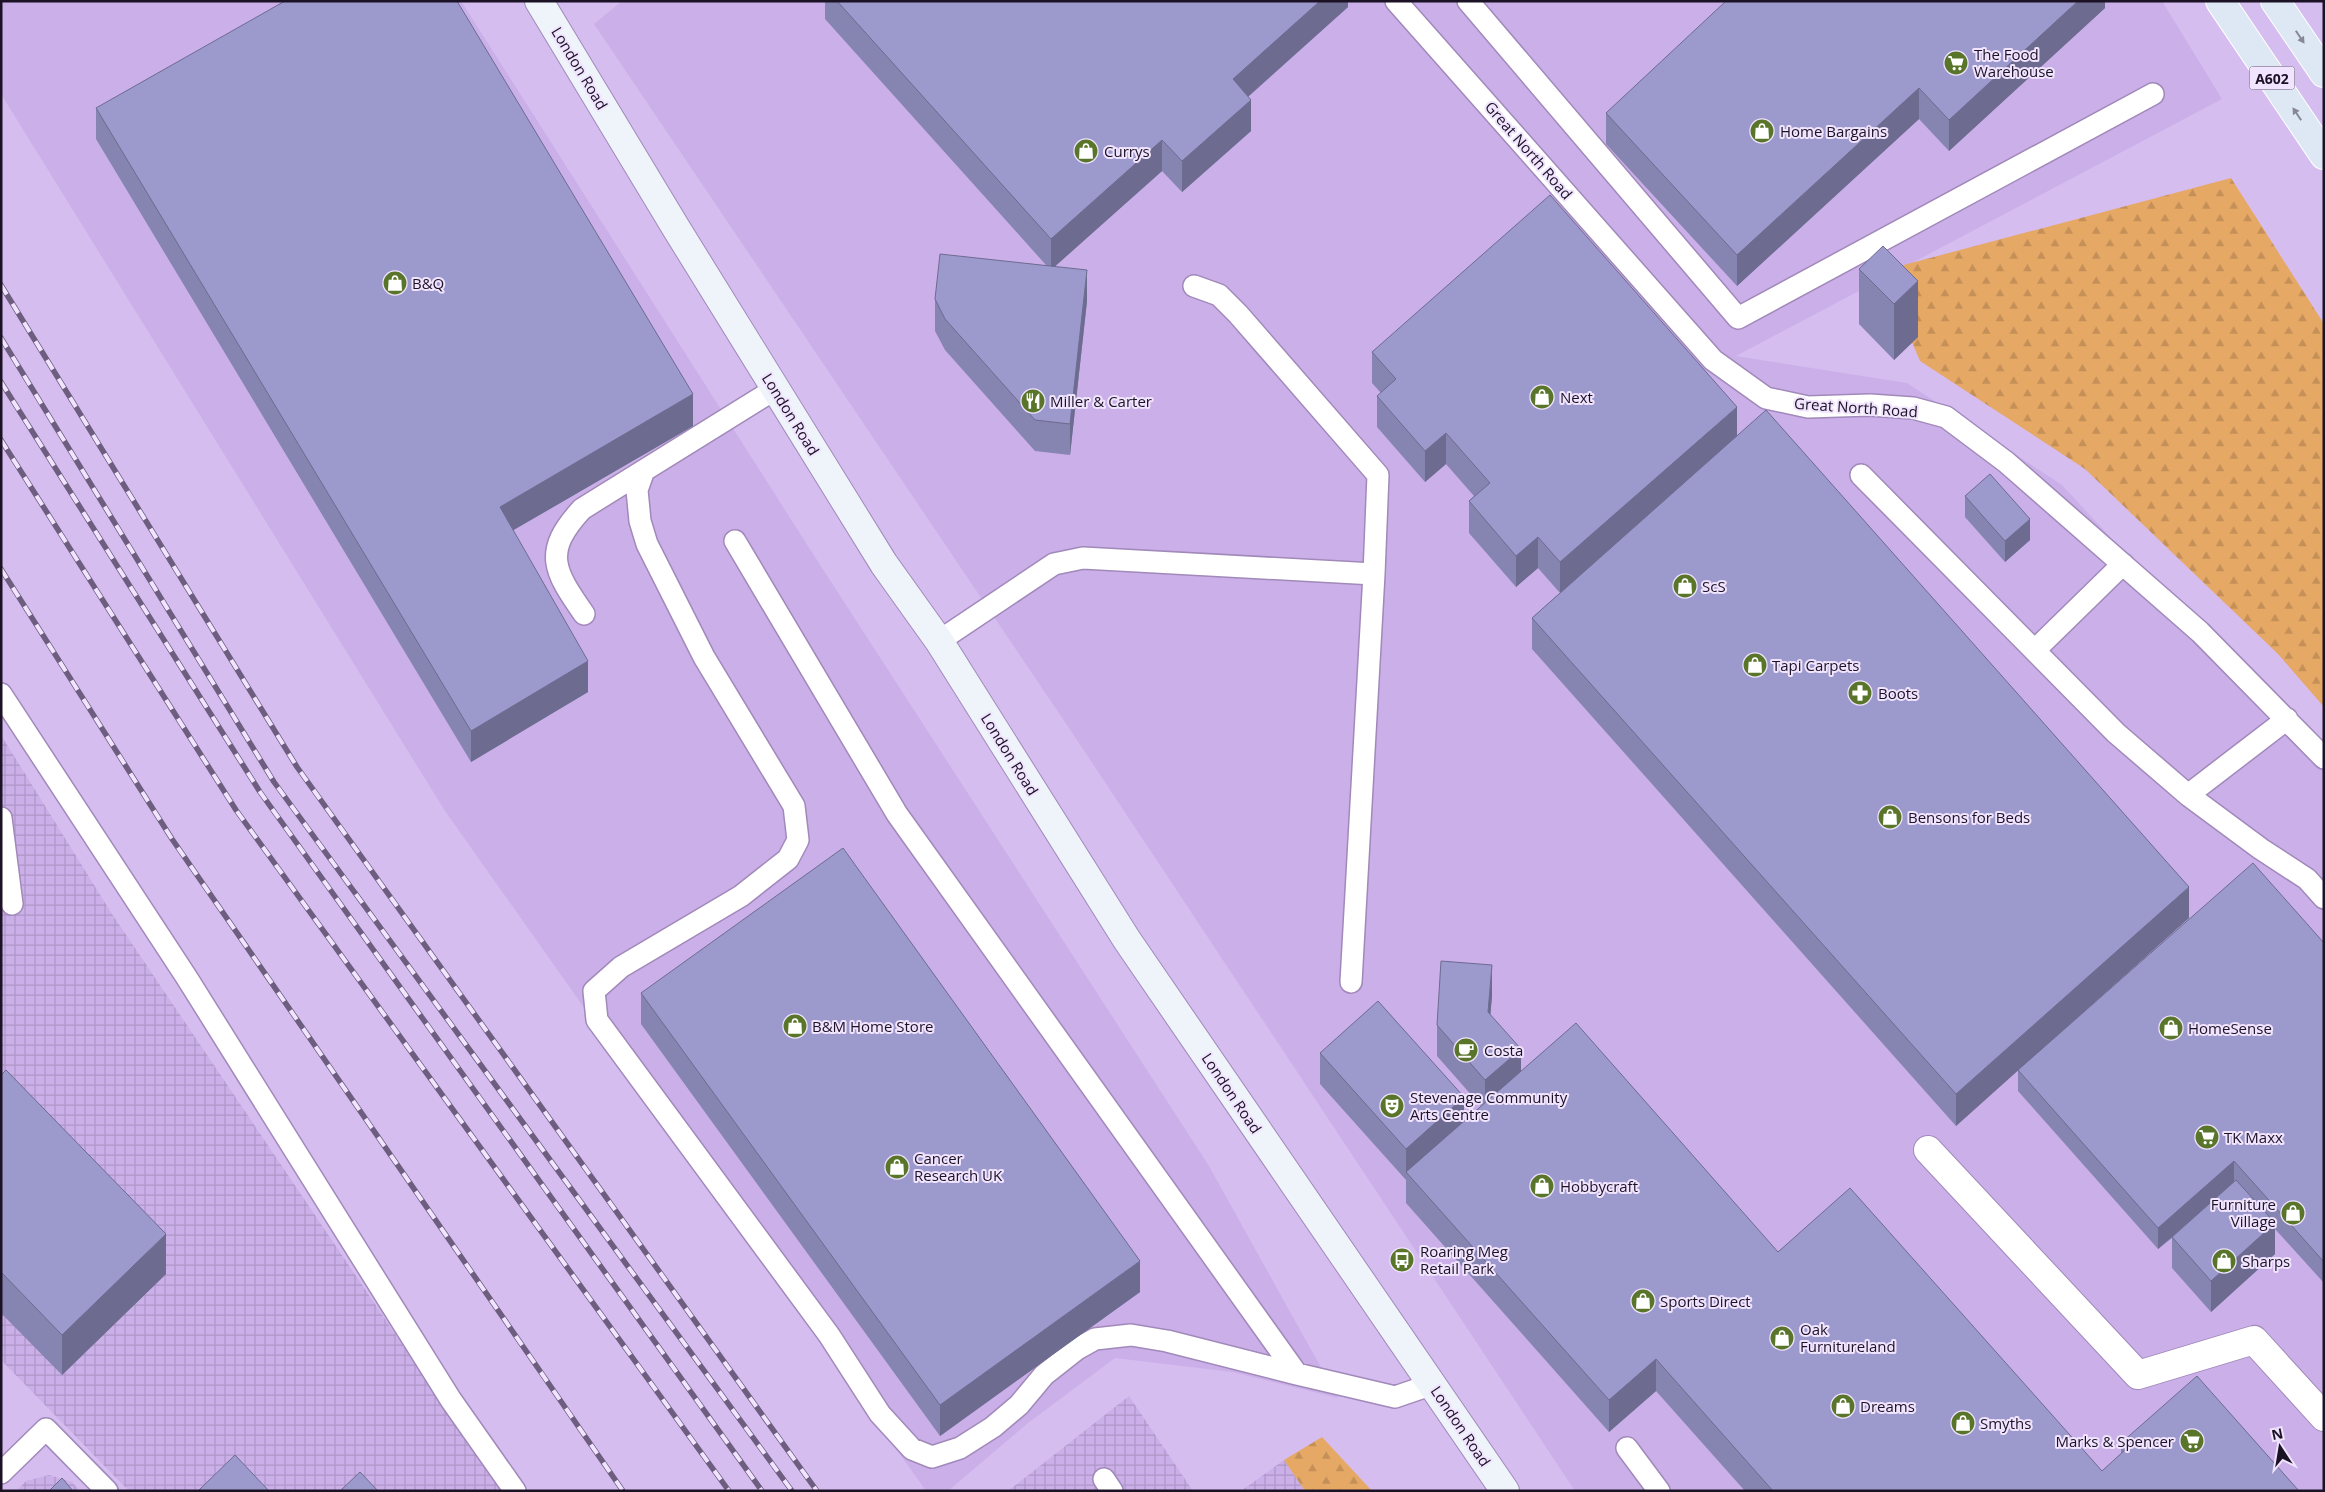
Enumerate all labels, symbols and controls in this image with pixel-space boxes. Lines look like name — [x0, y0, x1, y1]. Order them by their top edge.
street label: London Road — [547, 23, 613, 113]
one-way arrow — [2295, 30, 2304, 44]
place label: The Food Warehouse — [1974, 44, 2054, 81]
supermarket icon: The Food Warehouse — [1943, 50, 1969, 76]
road number: A602 — [2250, 66, 2294, 90]
street label: Great North Road — [1481, 97, 1577, 203]
one-way arrow — [2292, 107, 2301, 121]
shop icon: Home Bargains — [1749, 118, 1775, 144]
place label: Home Bargains — [1780, 121, 1887, 141]
shop icon: Currys — [1073, 138, 1099, 164]
place label: Currys — [1104, 141, 1150, 161]
shop icon: B&Q — [382, 270, 408, 296]
place label: B&Q — [412, 273, 444, 293]
street label: London Road — [758, 369, 824, 459]
shop icon: Next — [1529, 384, 1555, 410]
place label: Next — [1560, 387, 1593, 407]
restaurant icon: Miller & Carter — [1020, 388, 1046, 414]
place label: Miller & Carter — [1050, 391, 1152, 411]
street label: Great North Road — [1794, 393, 1918, 421]
shop icon: ScS — [1672, 573, 1698, 599]
place label: ScS — [1702, 576, 1726, 596]
shop icon: Tapi Carpets — [1742, 652, 1768, 678]
place label: Tapi Carpets — [1772, 655, 1859, 675]
pharmacy icon: Boots — [1847, 680, 1873, 706]
place label: Boots — [1878, 683, 1918, 703]
street label: London Road — [977, 709, 1043, 799]
shop icon: Bensons for Beds — [1877, 804, 1903, 830]
place label: Bensons for Beds — [1908, 807, 2030, 827]
shop icon: B&M Home Store — [782, 1013, 808, 1039]
shop icon: HomeSense — [2158, 1015, 2184, 1041]
place label: B&M Home Store — [812, 1016, 933, 1036]
place label: HomeSense — [2188, 1018, 2272, 1038]
cafe icon: Costa — [1453, 1037, 1479, 1063]
place label: Costa — [1484, 1040, 1523, 1060]
street label: London Road — [1198, 1049, 1266, 1137]
place label: Stevenage Community Arts Centre — [1410, 1087, 1568, 1124]
theatre icon: Stevenage Community Arts Centre — [1379, 1093, 1405, 1119]
supermarket icon: TK Maxx — [2194, 1124, 2220, 1150]
place label: TK Maxx — [2224, 1127, 2283, 1147]
place label: Cancer Research UK — [914, 1148, 1003, 1185]
shop icon: Cancer Research UK — [884, 1154, 910, 1180]
shop icon: Hobbycraft — [1529, 1173, 1555, 1199]
place label: Hobbycraft — [1560, 1176, 1638, 1196]
place label: Furniture Village — [2211, 1194, 2276, 1231]
shop icon: Furniture Village — [2280, 1200, 2306, 1226]
place label: Roaring Meg Retail Park — [1420, 1241, 1508, 1278]
bus stop icon: Roaring Meg Retail Park — [1389, 1247, 1415, 1273]
shop icon: Sharps — [2211, 1248, 2237, 1274]
place label: Sharps — [2242, 1251, 2290, 1271]
shop icon: Sports Direct — [1630, 1288, 1656, 1314]
place label: Sports Direct — [1660, 1291, 1751, 1311]
place label: Oak Furnitureland — [1800, 1319, 1896, 1356]
shop icon: Oak Furnitureland — [1769, 1325, 1795, 1351]
street label: London Road — [1427, 1382, 1495, 1470]
shop icon: Dreams — [1830, 1393, 1856, 1419]
place label: Dreams — [1860, 1396, 1915, 1416]
shop icon: Smyths — [1950, 1410, 1976, 1436]
place label: Smyths — [1980, 1413, 2031, 1433]
north arrow — [2255, 1422, 2305, 1472]
text: N — [2270, 1423, 2285, 1444]
supermarket icon: Marks & Spencer — [2179, 1428, 2205, 1454]
place label: Marks & Spencer — [2056, 1431, 2174, 1451]

